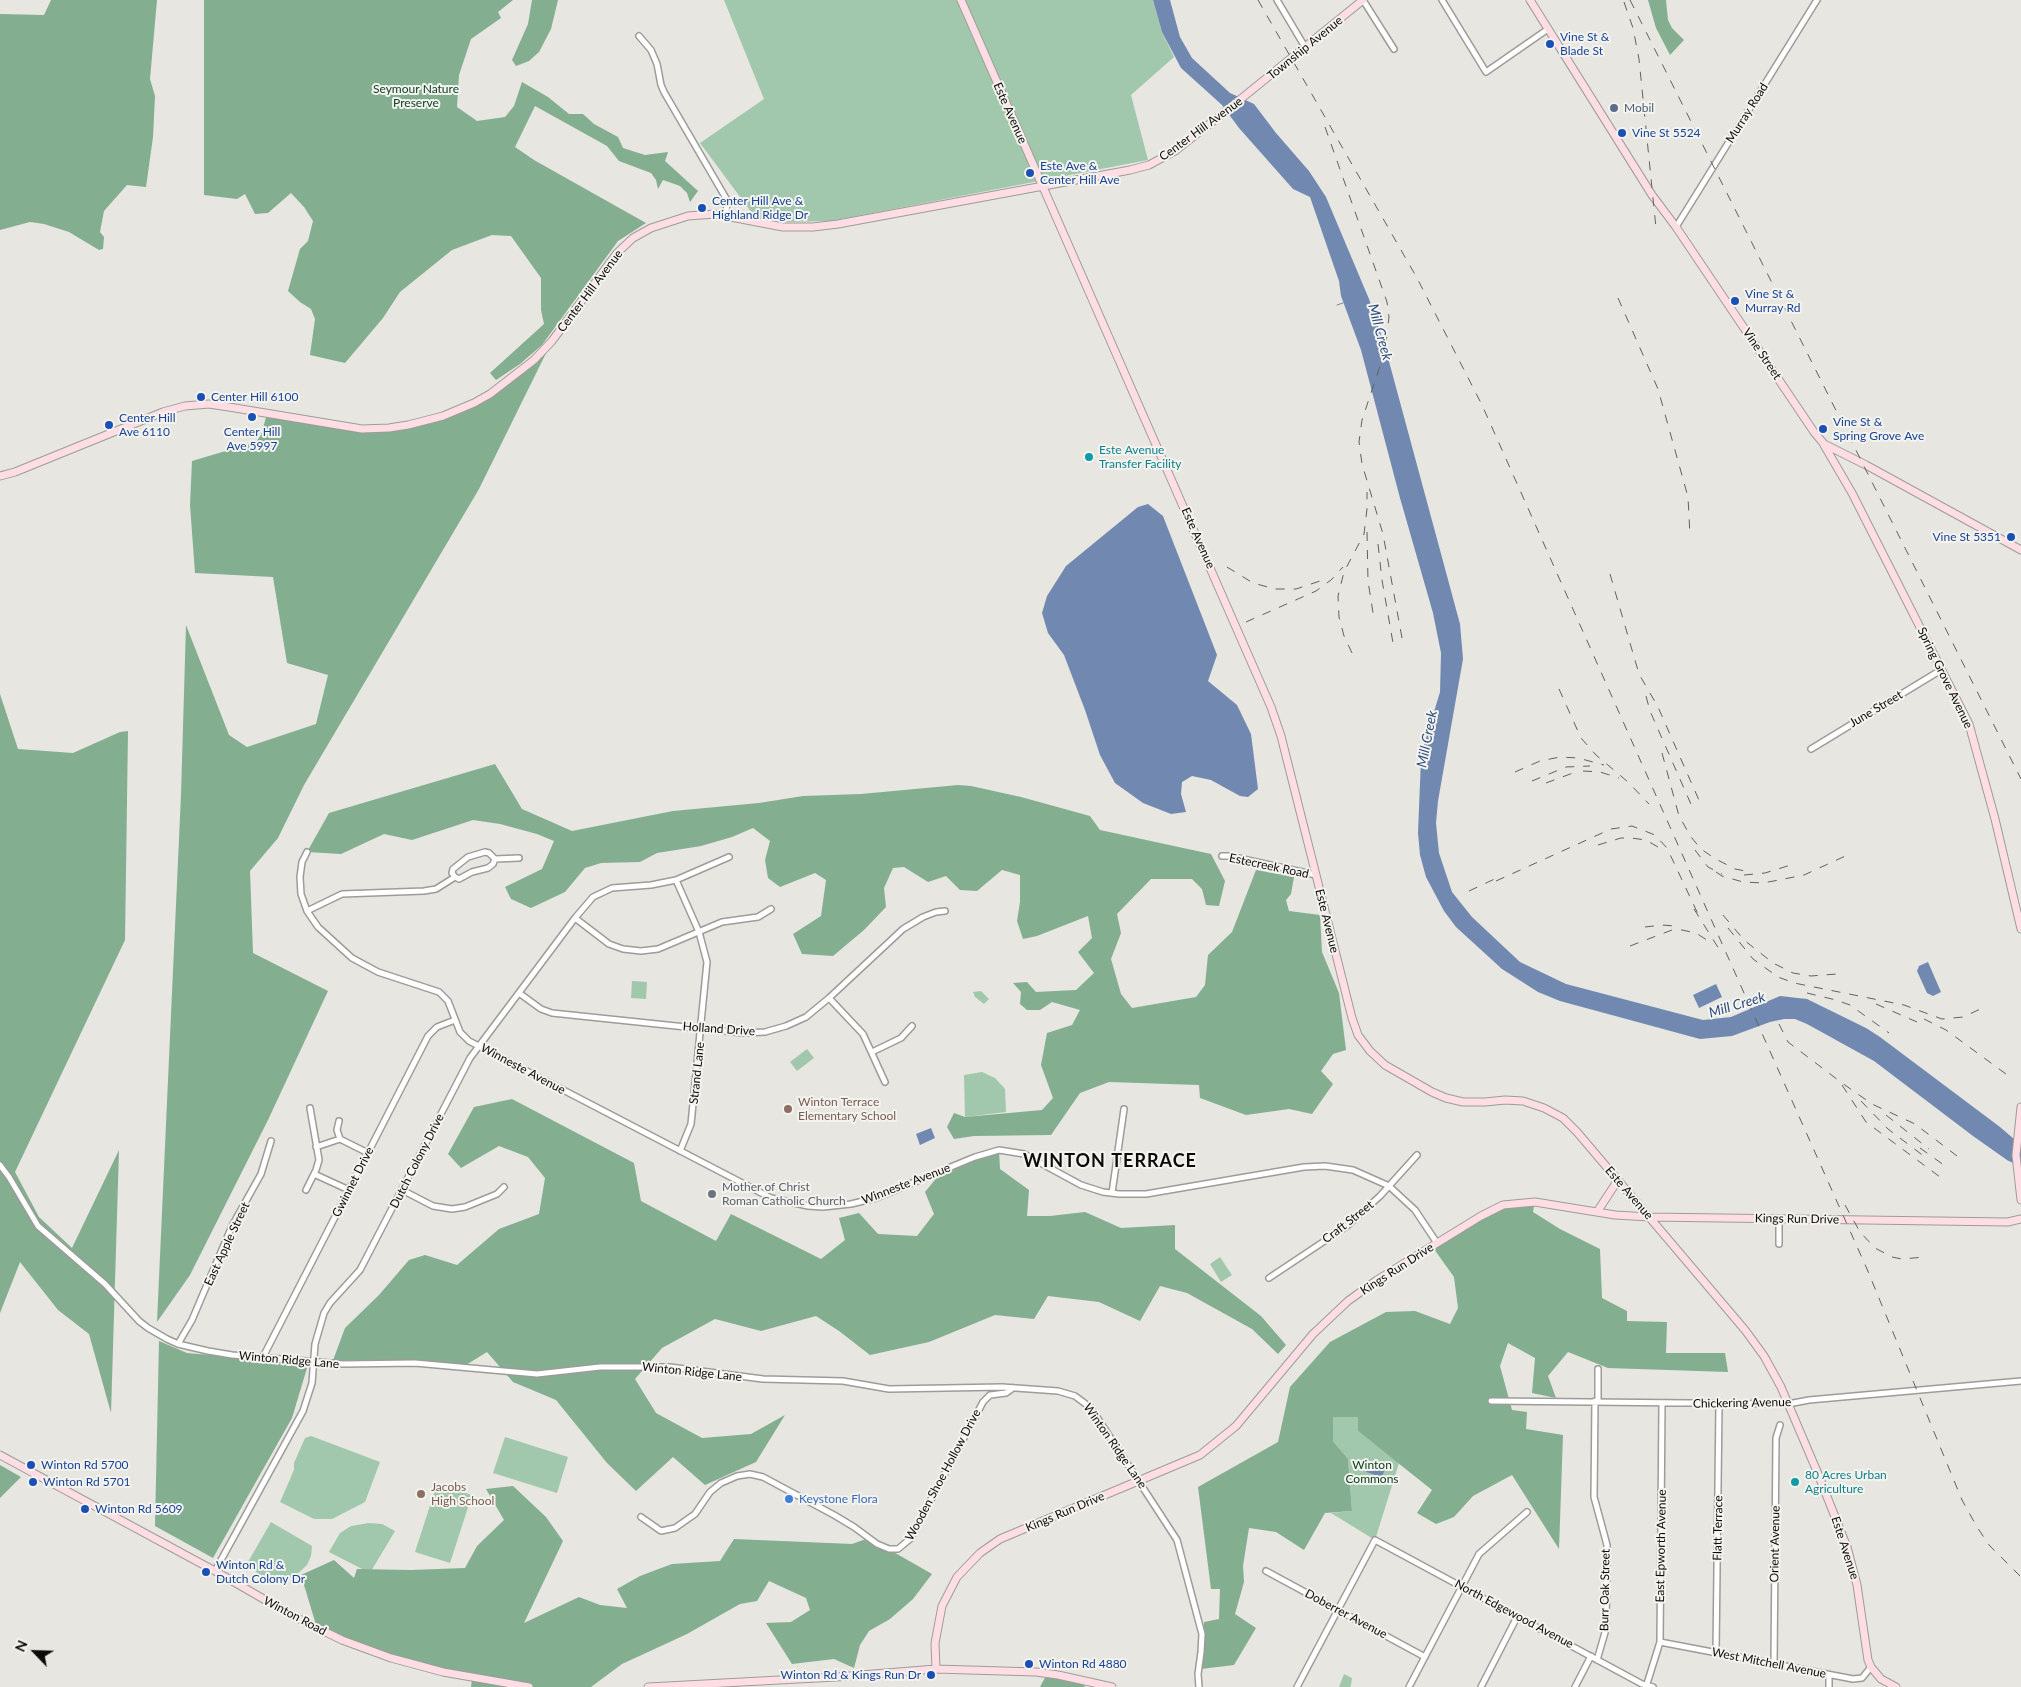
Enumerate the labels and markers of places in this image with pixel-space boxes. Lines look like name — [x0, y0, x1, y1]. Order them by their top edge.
place label: Vine St & Blade St — [1560, 30, 1609, 58]
marker: Vine St & Blade St — [1544, 38, 1556, 50]
place label: Mobil — [1624, 101, 1654, 115]
marker: Mobil — [1608, 102, 1620, 114]
place label: Vine St 5524 — [1632, 126, 1701, 140]
marker: Vine St 5524 — [1616, 127, 1628, 139]
place label: Este Ave & Center Hill Ave — [1040, 159, 1120, 187]
marker: Este Ave & Center Hill Ave — [1024, 167, 1036, 179]
place label: Center Hill Ave & Highland Ridge Dr — [712, 194, 808, 222]
marker: Center Hill Ave & Highland Ridge Dr — [696, 202, 708, 214]
place label: Vine St & Murray Rd — [1745, 287, 1800, 315]
marker: Vine St & Murray Rd — [1729, 295, 1741, 307]
place label: Center Hill 6100 — [211, 390, 298, 404]
marker: Center Hill 6100 — [195, 391, 207, 403]
place label: Center Hill Ave 6110 — [119, 411, 176, 439]
marker: Center Hill Ave 5997 — [246, 411, 258, 423]
place label: Vine St & Spring Grove Ave — [1833, 415, 1924, 443]
marker: Center Hill Ave 6110 — [103, 419, 115, 431]
marker: Vine St & Spring Grove Ave — [1817, 423, 1829, 435]
place label: Center Hill Ave 5997 — [224, 425, 280, 453]
place label: Este Avenue Transfer Facility — [1099, 443, 1181, 471]
marker: Este Avenue Transfer Facility — [1083, 451, 1095, 463]
place label: Vine St 5351 — [1932, 530, 2001, 544]
marker: Vine St 5351 — [2005, 531, 2017, 543]
place label: Winton Terrace Elementary School — [798, 1095, 896, 1123]
marker: Winton Terrace Elementary School — [782, 1103, 794, 1115]
place label: Mother of Christ Roman Catholic Church — [722, 1180, 846, 1208]
marker: Mother of Christ Roman Catholic Church — [706, 1188, 718, 1200]
place label: Winton Rd 5700 — [41, 1458, 129, 1472]
marker: Winton Rd 5700 — [25, 1459, 37, 1471]
place label: 80 Acres Urban Agriculture — [1805, 1468, 1887, 1496]
place label: Winton Rd 5701 — [43, 1475, 131, 1489]
marker: Winton Rd 5701 — [27, 1476, 39, 1488]
marker: 80 Acres Urban Agriculture — [1789, 1476, 1801, 1488]
place label: Jacobs High School — [431, 1480, 494, 1508]
marker: Jacobs High School — [415, 1488, 427, 1500]
place label: Keystone Flora — [799, 1492, 878, 1506]
marker: Keystone Flora — [783, 1493, 795, 1505]
place label: Winton Rd 5609 — [95, 1502, 183, 1516]
marker: Winton Rd 5609 — [79, 1503, 91, 1515]
place label: Winton Rd & Dutch Colony Dr — [216, 1558, 305, 1586]
marker: Winton Rd & Dutch Colony Dr — [200, 1566, 212, 1578]
place label: Winton Rd 4880 — [1039, 1657, 1127, 1671]
marker: Winton Rd 4880 — [1023, 1658, 1035, 1670]
place label: Winton Rd & Kings Run Dr — [781, 1668, 921, 1682]
marker: Winton Rd & Kings Run Dr — [925, 1669, 937, 1681]

